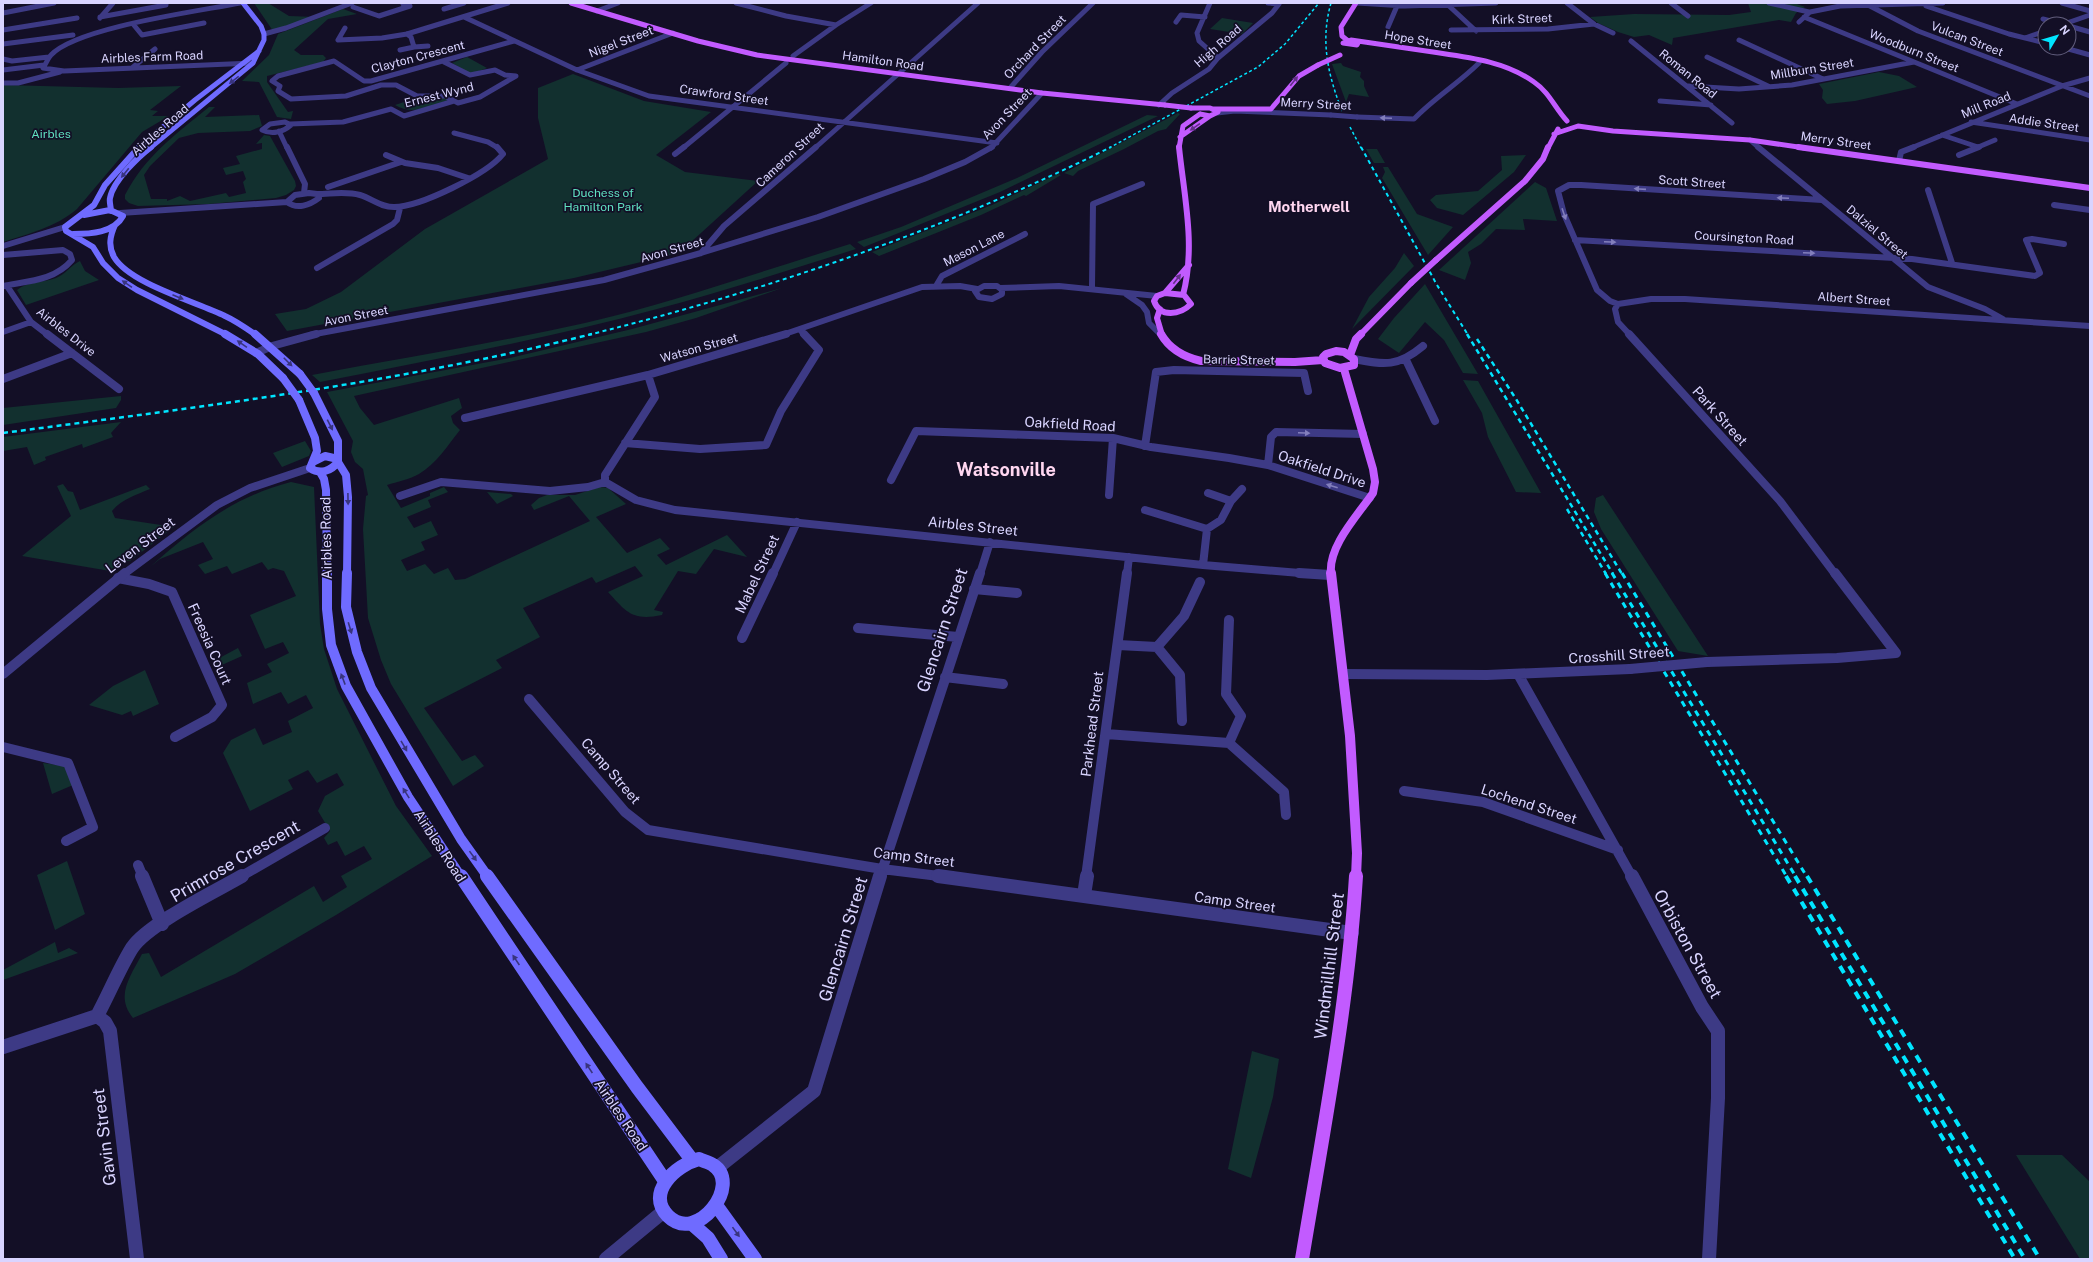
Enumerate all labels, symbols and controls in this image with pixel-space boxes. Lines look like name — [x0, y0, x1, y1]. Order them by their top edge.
street label: Kirk Street — [1491, 11, 1553, 27]
street label: Orchard Street — [1001, 12, 1069, 82]
north arrow — [2037, 16, 2077, 56]
street label: Vulcan Street — [1929, 19, 2005, 59]
street label: High Road — [1192, 22, 1244, 70]
street label: Nigel Street — [587, 23, 655, 61]
text: N — [2058, 23, 2072, 37]
street label: Woodburn Street — [1867, 27, 1961, 75]
street label: Hope Street — [1383, 28, 1453, 52]
street label: Clayton Crescent — [370, 38, 467, 76]
street label: Roman Road — [1656, 47, 1720, 101]
street label: Airbles Farm Road — [101, 48, 203, 66]
street label: Hamilton Road — [841, 48, 925, 74]
street label: Millburn Street — [1769, 55, 1855, 83]
one-way arrow — [229, 75, 240, 84]
one-way arrow — [1290, 76, 1299, 87]
street label: Ernest Wynd — [403, 80, 475, 110]
street label: Crawford Street — [679, 82, 770, 108]
street label: Avon Street — [979, 85, 1035, 142]
street label: Mill Road — [1959, 89, 2013, 121]
street label: Merry Street — [1280, 95, 1352, 113]
street label: Airbles Road — [129, 101, 191, 159]
street label: Addie Street — [2008, 111, 2080, 135]
one-way arrow — [1379, 115, 1392, 121]
street label: Cameron Street — [753, 120, 827, 190]
one-way arrow — [1189, 122, 1200, 131]
park label: Airbles — [31, 127, 71, 141]
street label: Merry Street — [1800, 129, 1873, 153]
one-way arrow — [120, 167, 129, 178]
street label: Scott Street — [1658, 173, 1727, 191]
park label: Duchess of Hamilton Park — [563, 186, 643, 214]
one-way arrow — [1634, 186, 1646, 193]
one-way arrow — [1777, 195, 1789, 202]
district label: Motherwell — [1268, 198, 1350, 215]
street label: Dalziel Street — [1843, 202, 1911, 262]
one-way arrow — [1561, 208, 1567, 220]
street label: Mason Lane — [941, 226, 1007, 269]
street label: Coursington Road — [1694, 228, 1794, 248]
street label: Avon Street — [639, 234, 706, 266]
one-way arrow — [1604, 238, 1616, 245]
one-way arrow — [1803, 250, 1815, 257]
one-way arrow — [1173, 274, 1181, 284]
one-way arrow — [122, 280, 133, 288]
street label: Albert Street — [1817, 289, 1891, 309]
one-way arrow — [172, 294, 183, 300]
street label: Avon Street — [323, 303, 390, 329]
street label: Airbles Drive — [34, 305, 99, 360]
street label: Watson Street — [659, 330, 740, 366]
one-way arrow — [237, 340, 248, 348]
street label: Barrie Street — [1203, 352, 1275, 368]
one-way arrow — [283, 357, 293, 367]
street label: Park Street — [1689, 383, 1751, 449]
street label: Oakfield Road — [1024, 414, 1116, 434]
one-way arrow — [327, 419, 333, 431]
one-way arrow — [1298, 430, 1311, 436]
street label: Oakfield Drive — [1276, 447, 1368, 491]
district label: Watsonville — [956, 459, 1056, 480]
one-way arrow — [1326, 482, 1338, 488]
one-way arrow — [345, 493, 351, 506]
street label: Airbles Road — [317, 497, 335, 579]
street label: Airbles Street — [927, 513, 1019, 539]
street label: Leven Street — [102, 514, 178, 576]
street label: Mabel Street — [732, 532, 782, 616]
street label: Glencairn Street — [912, 565, 972, 695]
street label: Freesia Court — [185, 601, 235, 687]
one-way arrow — [347, 623, 353, 635]
street label: Crosshill Street — [1568, 643, 1670, 667]
street label: Parkhead Street — [1078, 670, 1106, 778]
one-way arrow — [340, 672, 346, 684]
street label: Camp Street — [578, 735, 644, 807]
one-way arrow — [401, 740, 408, 752]
street label: Lochend Street — [1479, 781, 1579, 827]
one-way arrow — [402, 787, 409, 799]
street label: Airbles Road — [411, 807, 469, 885]
street label: Primrose Crescent — [167, 816, 303, 906]
street label: Camp Street — [872, 844, 956, 870]
one-way arrow — [469, 851, 477, 861]
street label: Glencairn Street — [814, 874, 872, 1004]
street label: Orbiston Street — [1650, 886, 1726, 1002]
street label: Camp Street — [1193, 888, 1277, 916]
street label: Windmillhill Street — [1310, 892, 1348, 1040]
one-way arrow — [512, 955, 520, 965]
one-way arrow — [585, 1062, 592, 1073]
street label: Airbles Road — [591, 1076, 651, 1154]
street label: Gavin Street — [88, 1087, 120, 1187]
one-way arrow — [732, 1227, 740, 1237]

